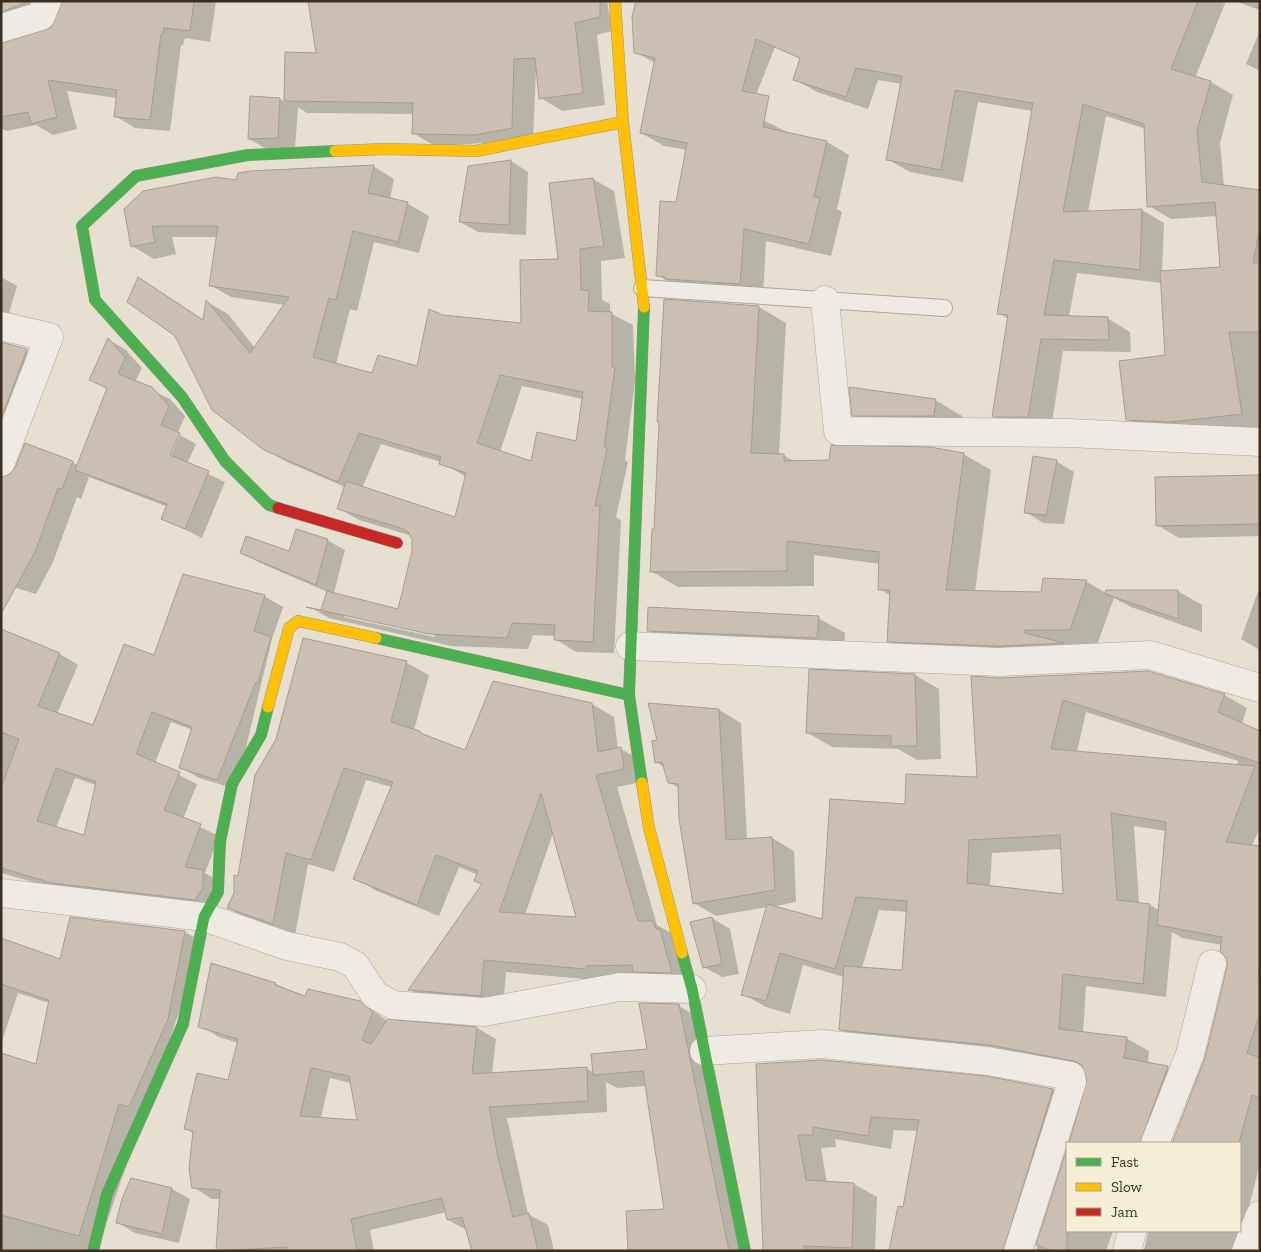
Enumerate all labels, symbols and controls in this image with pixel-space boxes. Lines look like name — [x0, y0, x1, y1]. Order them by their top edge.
legend — [1066, 1142, 1241, 1232]
text: Fast — [1111, 1153, 1139, 1171]
text: Slow — [1111, 1178, 1143, 1196]
text: Jam — [1111, 1203, 1138, 1221]

